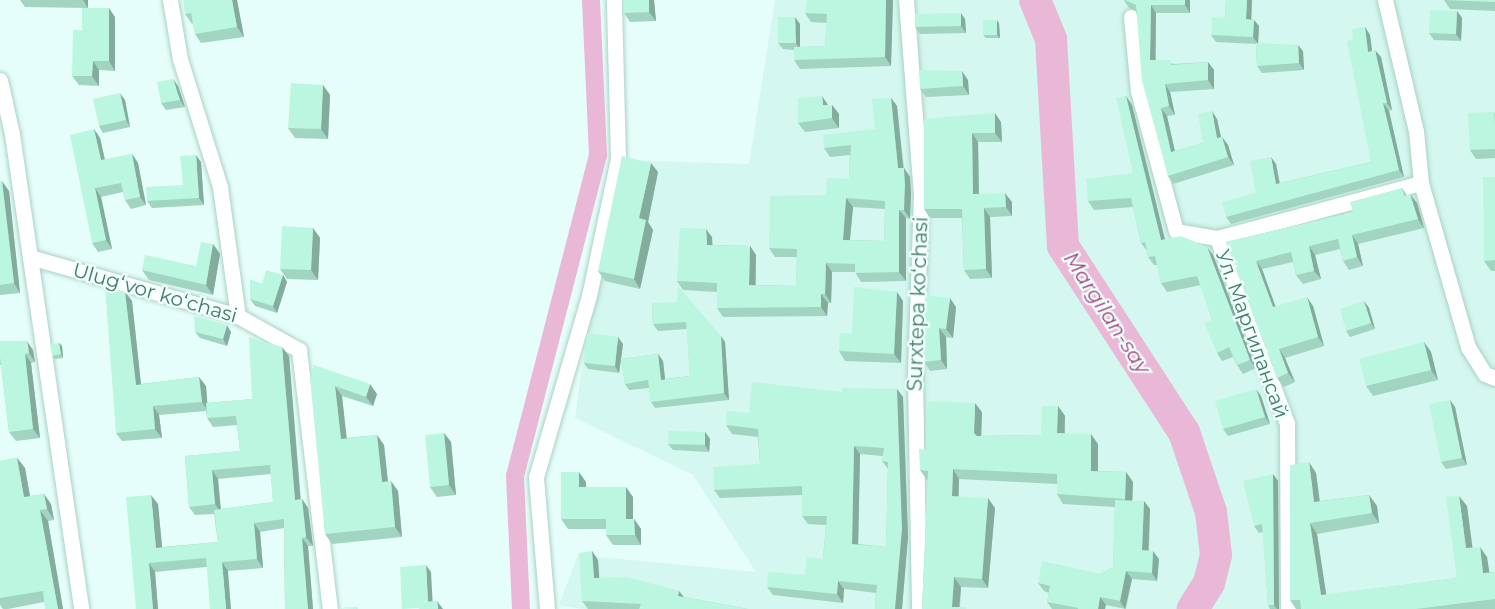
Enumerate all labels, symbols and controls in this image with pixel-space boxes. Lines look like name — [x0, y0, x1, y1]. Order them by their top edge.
street label: Surxtepa koʻchasi — [903, 216, 933, 392]
water label: Margilan-say — [1058, 247, 1156, 379]
street label: Ул. Маргилансай — [1210, 247, 1294, 421]
street label: Ulugʻvor koʻchasi — [70, 258, 240, 328]

